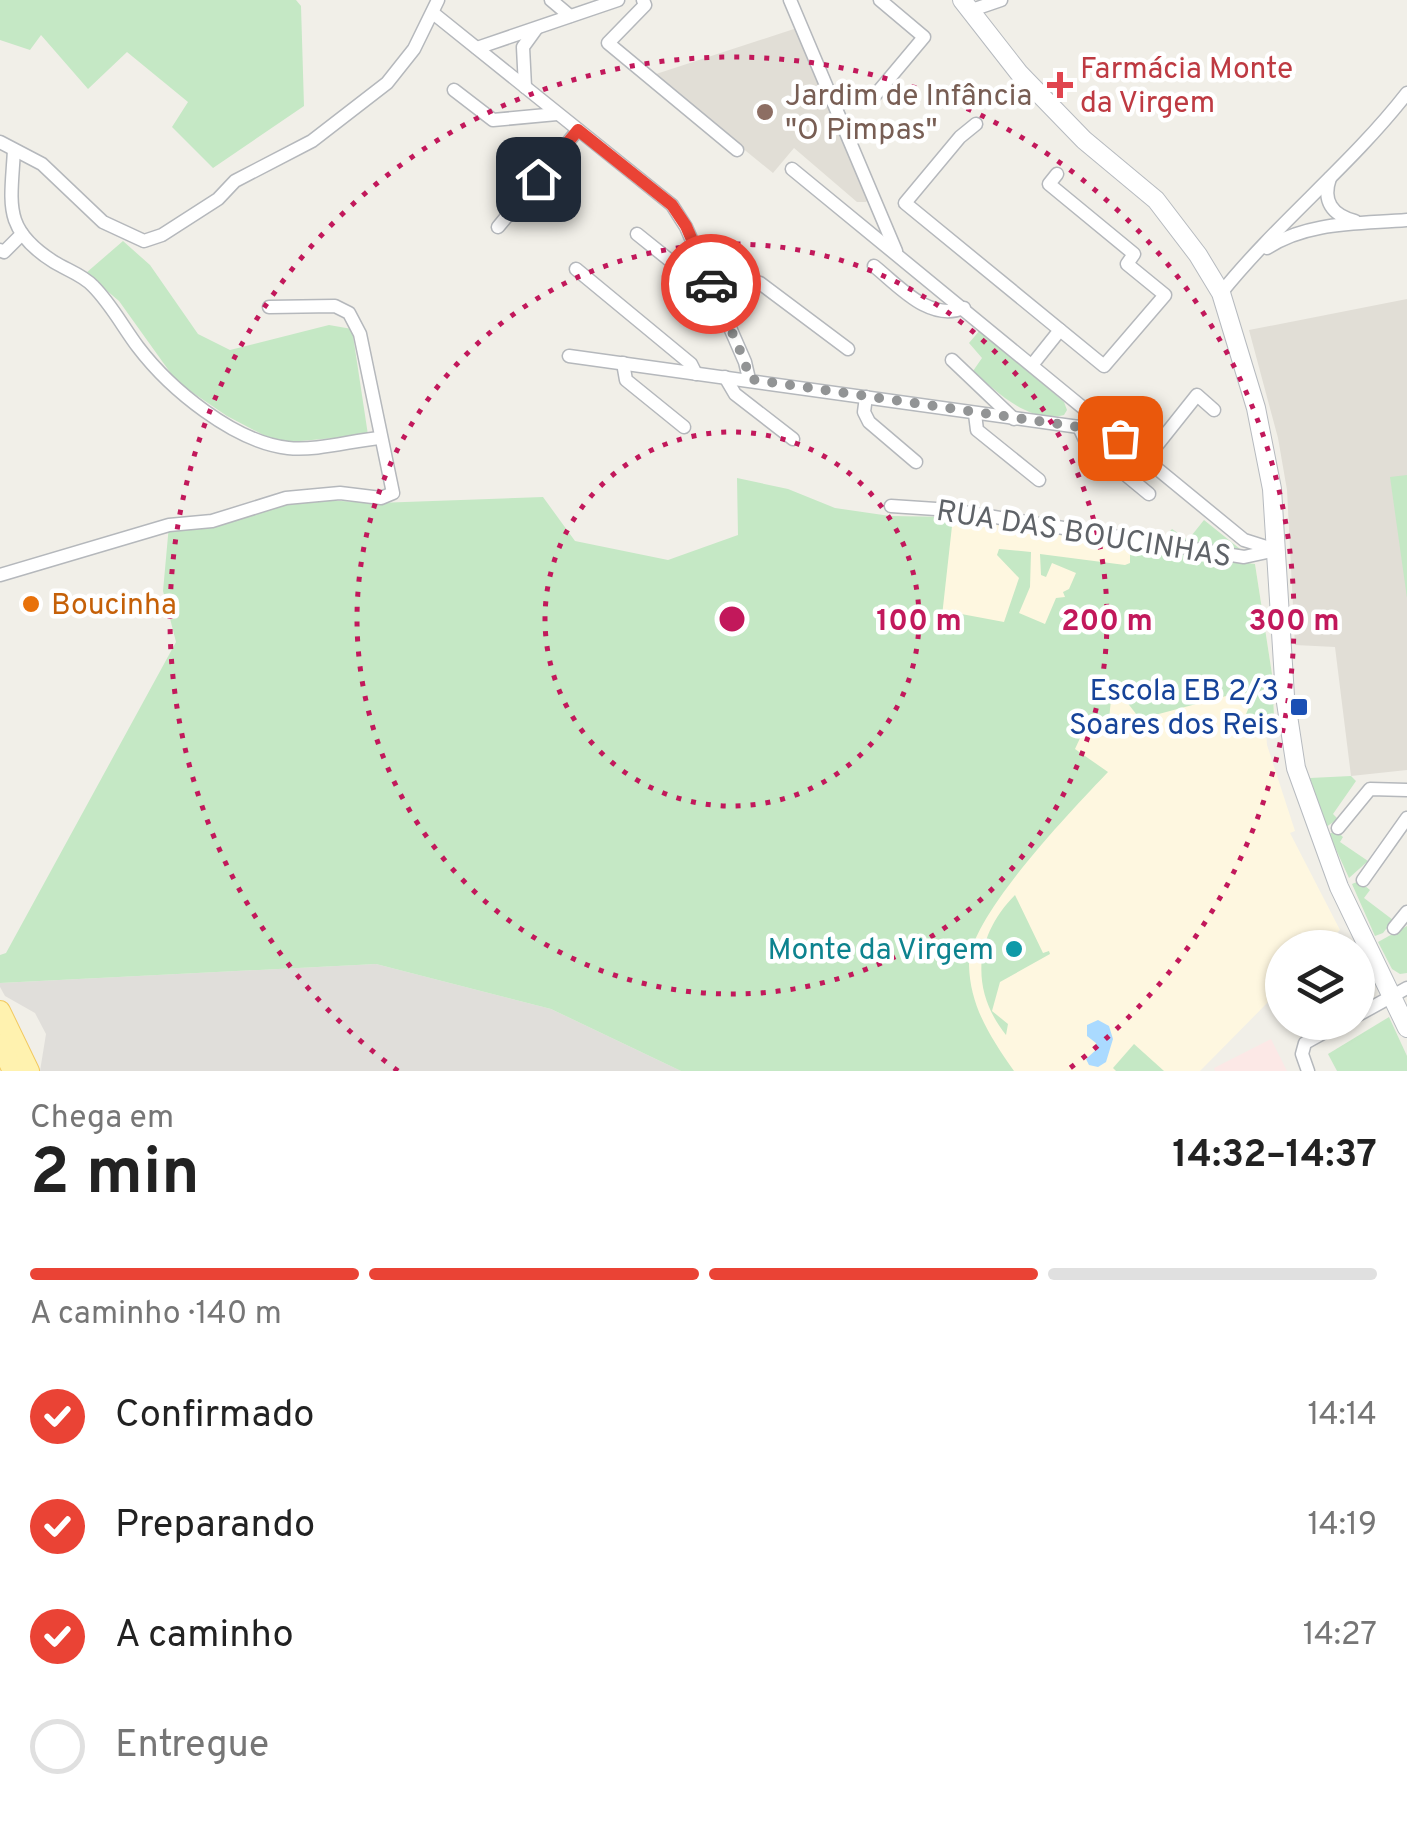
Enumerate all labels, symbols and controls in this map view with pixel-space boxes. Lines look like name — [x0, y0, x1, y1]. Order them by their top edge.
place label: Farmácia Monte da Virgem — [1080, 52, 1293, 123]
marker: Farmácia Monte da Virgem — [1049, 74, 1071, 96]
place label: Jardim de Infância "O Pimpas" — [785, 79, 1032, 150]
marker: Jardim de Infância "O Pimpas" — [754, 101, 776, 123]
pin — [496, 137, 581, 222]
icon: home — [511, 152, 566, 207]
courier — [661, 234, 761, 334]
icon: car — [684, 257, 739, 312]
pin — [1078, 396, 1163, 481]
icon: bag — [1093, 411, 1148, 466]
street label: RUA DAS BOUCINHAS — [933, 494, 1234, 577]
place label: Boucinha — [51, 588, 177, 625]
marker: Boucinha — [20, 593, 42, 615]
centre of rings — [714, 601, 750, 637]
text: 100 m — [876, 604, 962, 641]
text: 200 m — [1061, 604, 1153, 641]
text: 300 m — [1249, 604, 1339, 641]
place label: Escola EB 2/3 Soares dos Reis — [1069, 674, 1279, 745]
marker: Escola EB 2/3 Soares dos Reis — [1288, 696, 1310, 718]
map controls — [1265, 930, 1375, 1040]
button: layers — [1265, 930, 1375, 1040]
place label: Monte da Virgem — [767, 933, 994, 970]
marker: Monte da Virgem — [1003, 938, 1025, 960]
text: Chega em — [30, 1099, 174, 1139]
text: 14:32–14:37 — [1172, 1132, 1377, 1181]
text: 2 min — [30, 1135, 200, 1217]
text: A caminho · 140 m — [30, 1295, 282, 1335]
icon: check — [30, 1389, 85, 1444]
text: Confirmado — [115, 1392, 315, 1441]
text: 14:14 — [1307, 1396, 1377, 1436]
icon: check — [30, 1499, 85, 1554]
text: Preparando — [115, 1502, 315, 1551]
text: 14:19 — [1308, 1506, 1377, 1546]
icon: check — [30, 1609, 85, 1664]
text: A caminho — [115, 1612, 294, 1661]
text: 14:27 — [1303, 1616, 1377, 1656]
text: Entregue — [115, 1722, 269, 1771]

